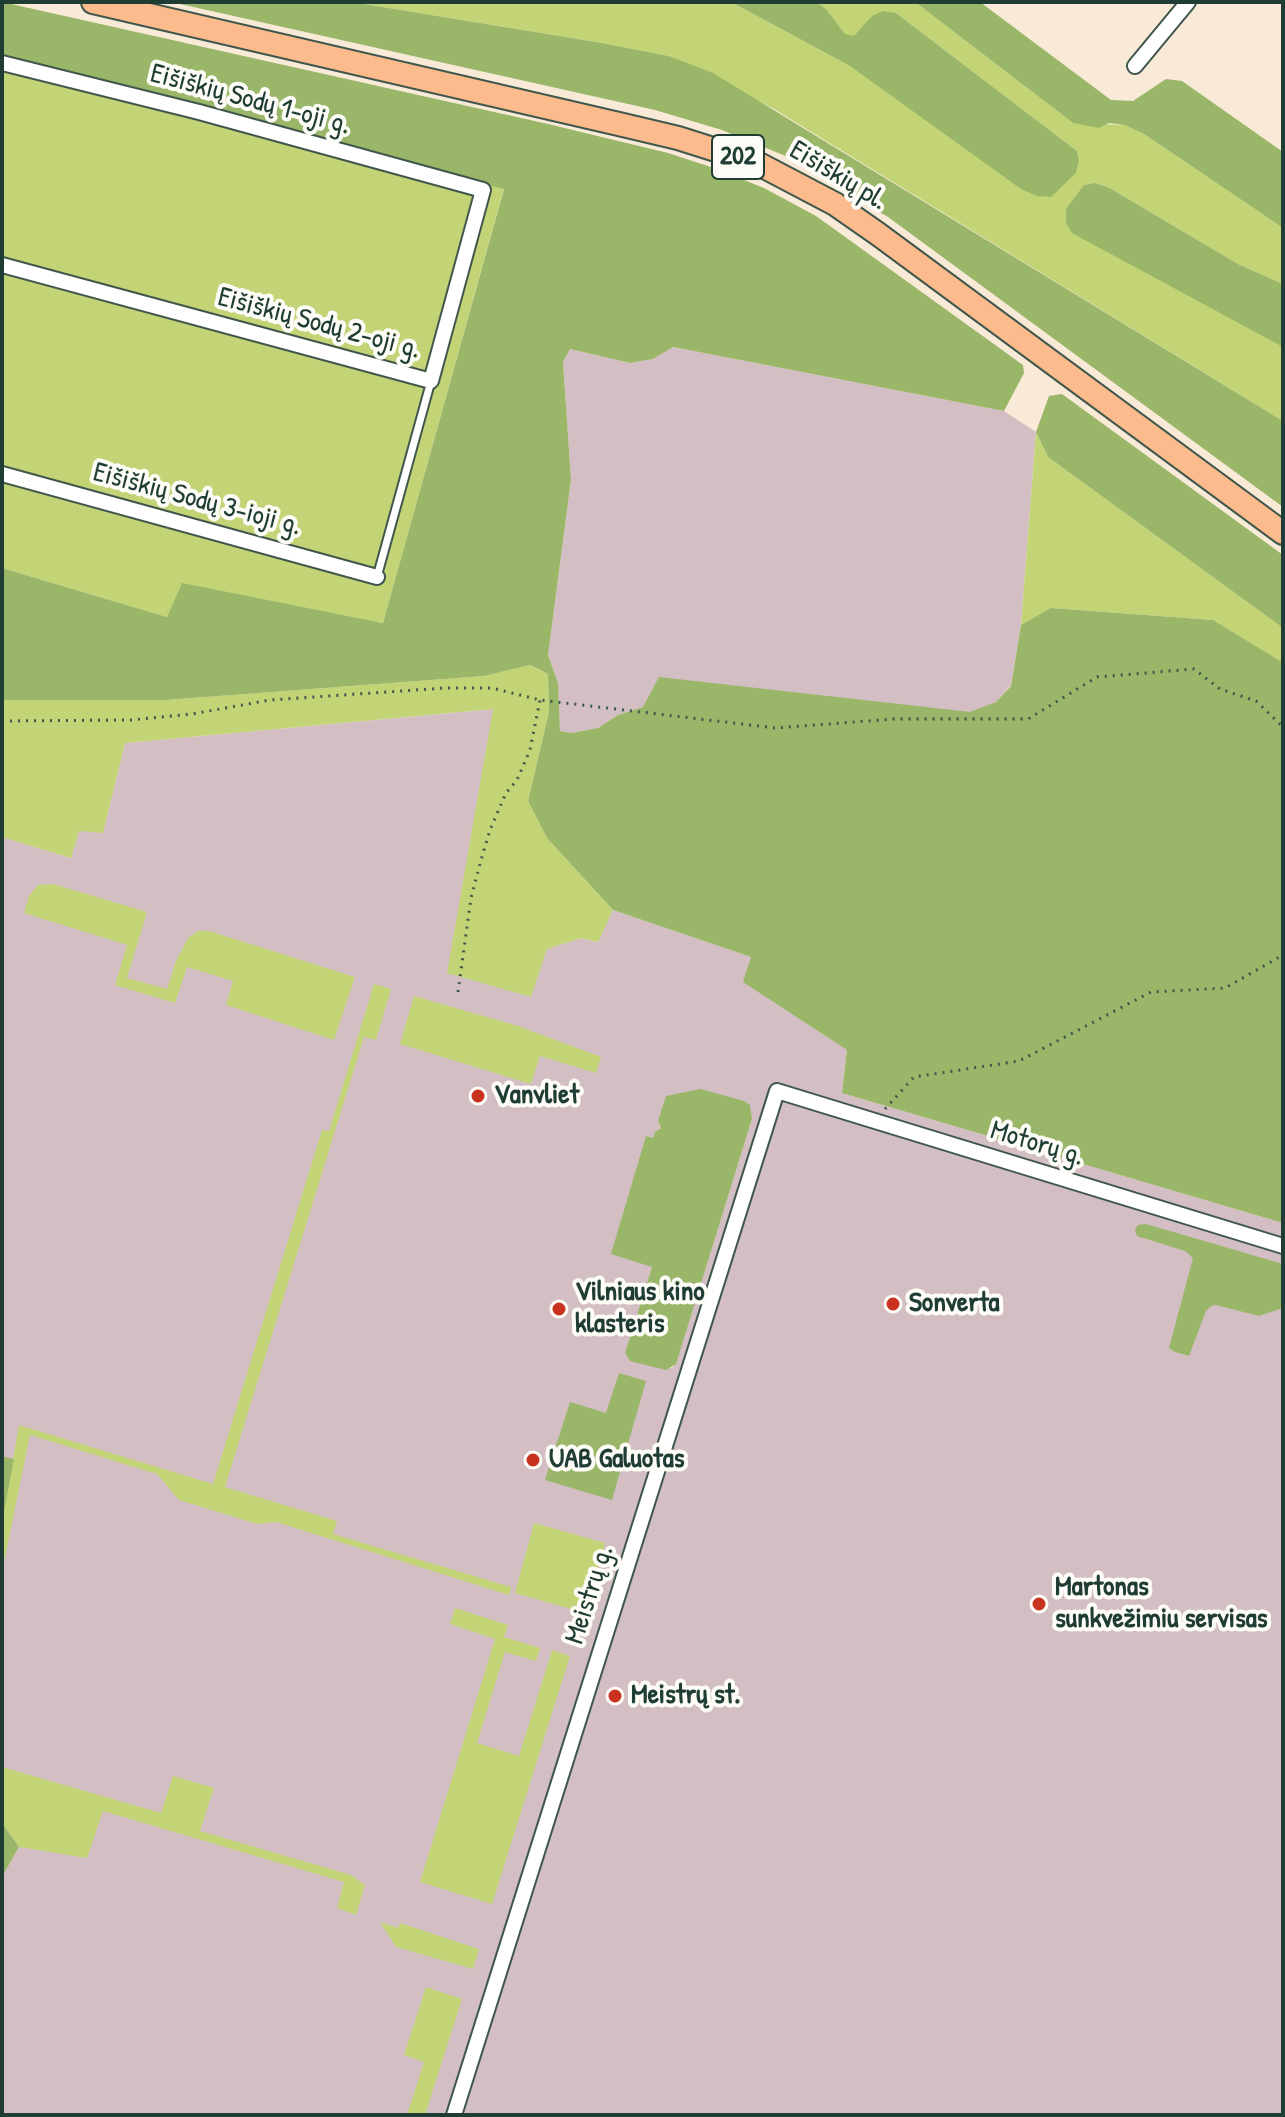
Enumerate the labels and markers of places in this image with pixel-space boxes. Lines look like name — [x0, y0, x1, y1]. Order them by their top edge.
place label: Vanvliet — [494, 1079, 579, 1113]
marker: Vanvliet — [469, 1087, 487, 1105]
place label: Vilniaus kino klasteris — [575, 1276, 705, 1342]
place label: Sonverta — [909, 1287, 1000, 1321]
marker: Sonverta — [884, 1295, 902, 1313]
marker: Vilniaus kino klasteris — [550, 1300, 568, 1318]
place label: UAB Galuotas — [549, 1443, 684, 1477]
marker: UAB Galuotas — [524, 1451, 542, 1469]
place label: Martonas sunkvežimiu servisas — [1055, 1571, 1268, 1637]
marker: Martonas sunkvežimiu servisas — [1030, 1595, 1048, 1613]
place label: Meistrų st. — [631, 1679, 740, 1713]
marker: Meistrų st. — [606, 1687, 624, 1705]

